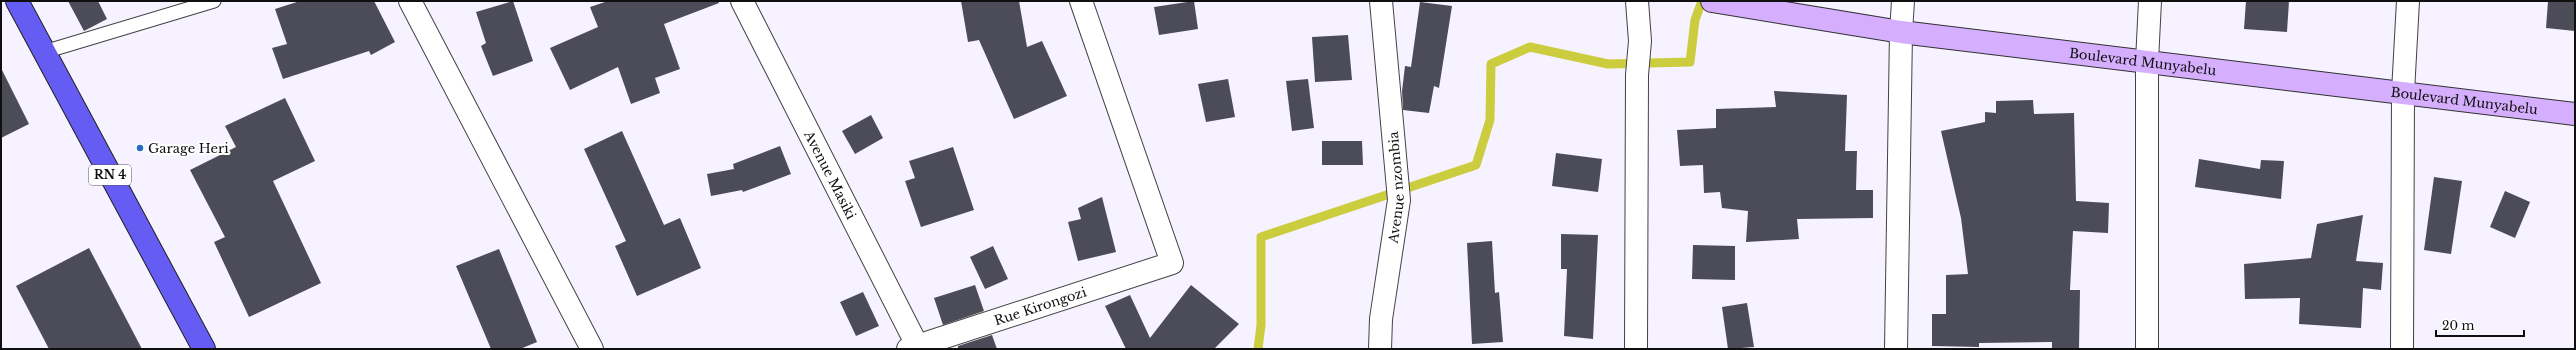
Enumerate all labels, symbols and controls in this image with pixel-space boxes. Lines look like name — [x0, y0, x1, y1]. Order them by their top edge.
street label: Boulevard Munyabelu — [2068, 45, 2217, 79]
street label: Boulevard Munyabelu — [2390, 84, 2539, 118]
street label: Avenue Masiki — [800, 127, 860, 223]
street label: Avenue nzombia — [1384, 130, 1408, 245]
place label: Garage Heri — [148, 140, 229, 157]
marker: Garage Heri — [135, 143, 145, 153]
road number: RN 4 — [89, 165, 131, 185]
street label: Rue Kirongozi — [992, 283, 1089, 329]
scale bar — [2436, 312, 2524, 338]
text: 20 m — [2442, 318, 2474, 333]

